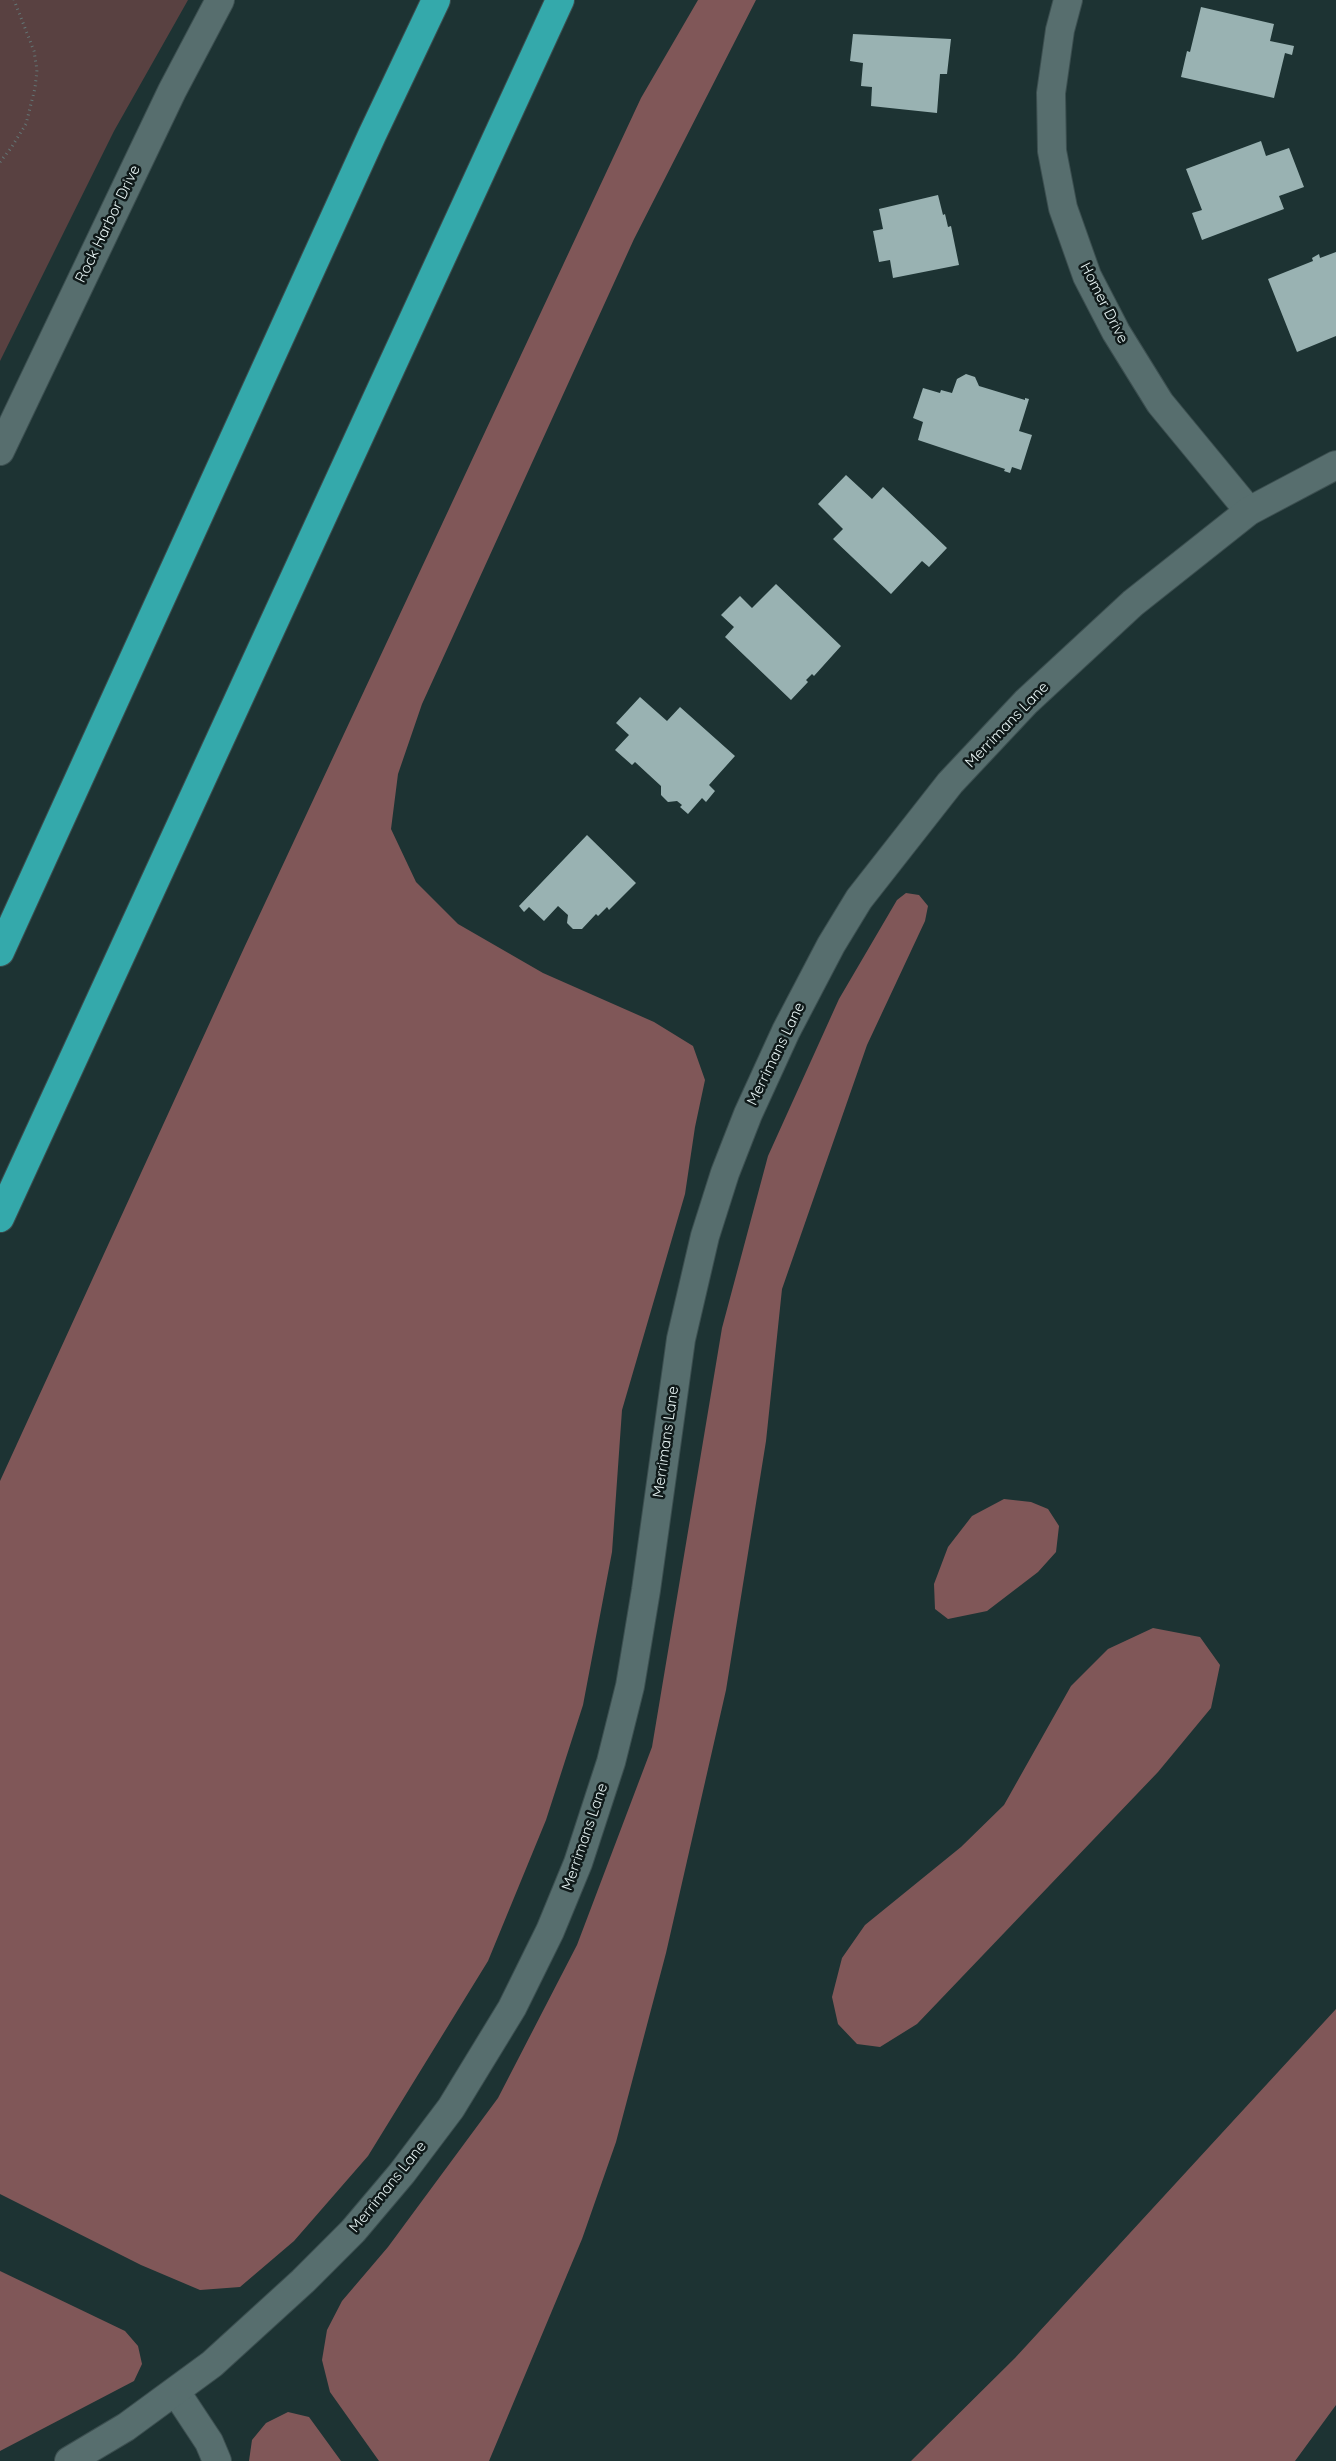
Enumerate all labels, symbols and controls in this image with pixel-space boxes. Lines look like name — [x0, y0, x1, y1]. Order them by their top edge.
street label: Rock Harbor Drive — [72, 162, 144, 286]
street label: Homer Drive — [1076, 260, 1132, 346]
street label: Merrimans Lane — [961, 678, 1053, 772]
street label: Merrimans Lane — [743, 1000, 809, 1108]
street label: Merrimans Lane — [649, 1385, 683, 1499]
street label: Merrimans Lane — [558, 1781, 612, 1893]
street label: Merrimans Lane — [346, 2138, 430, 2236]

